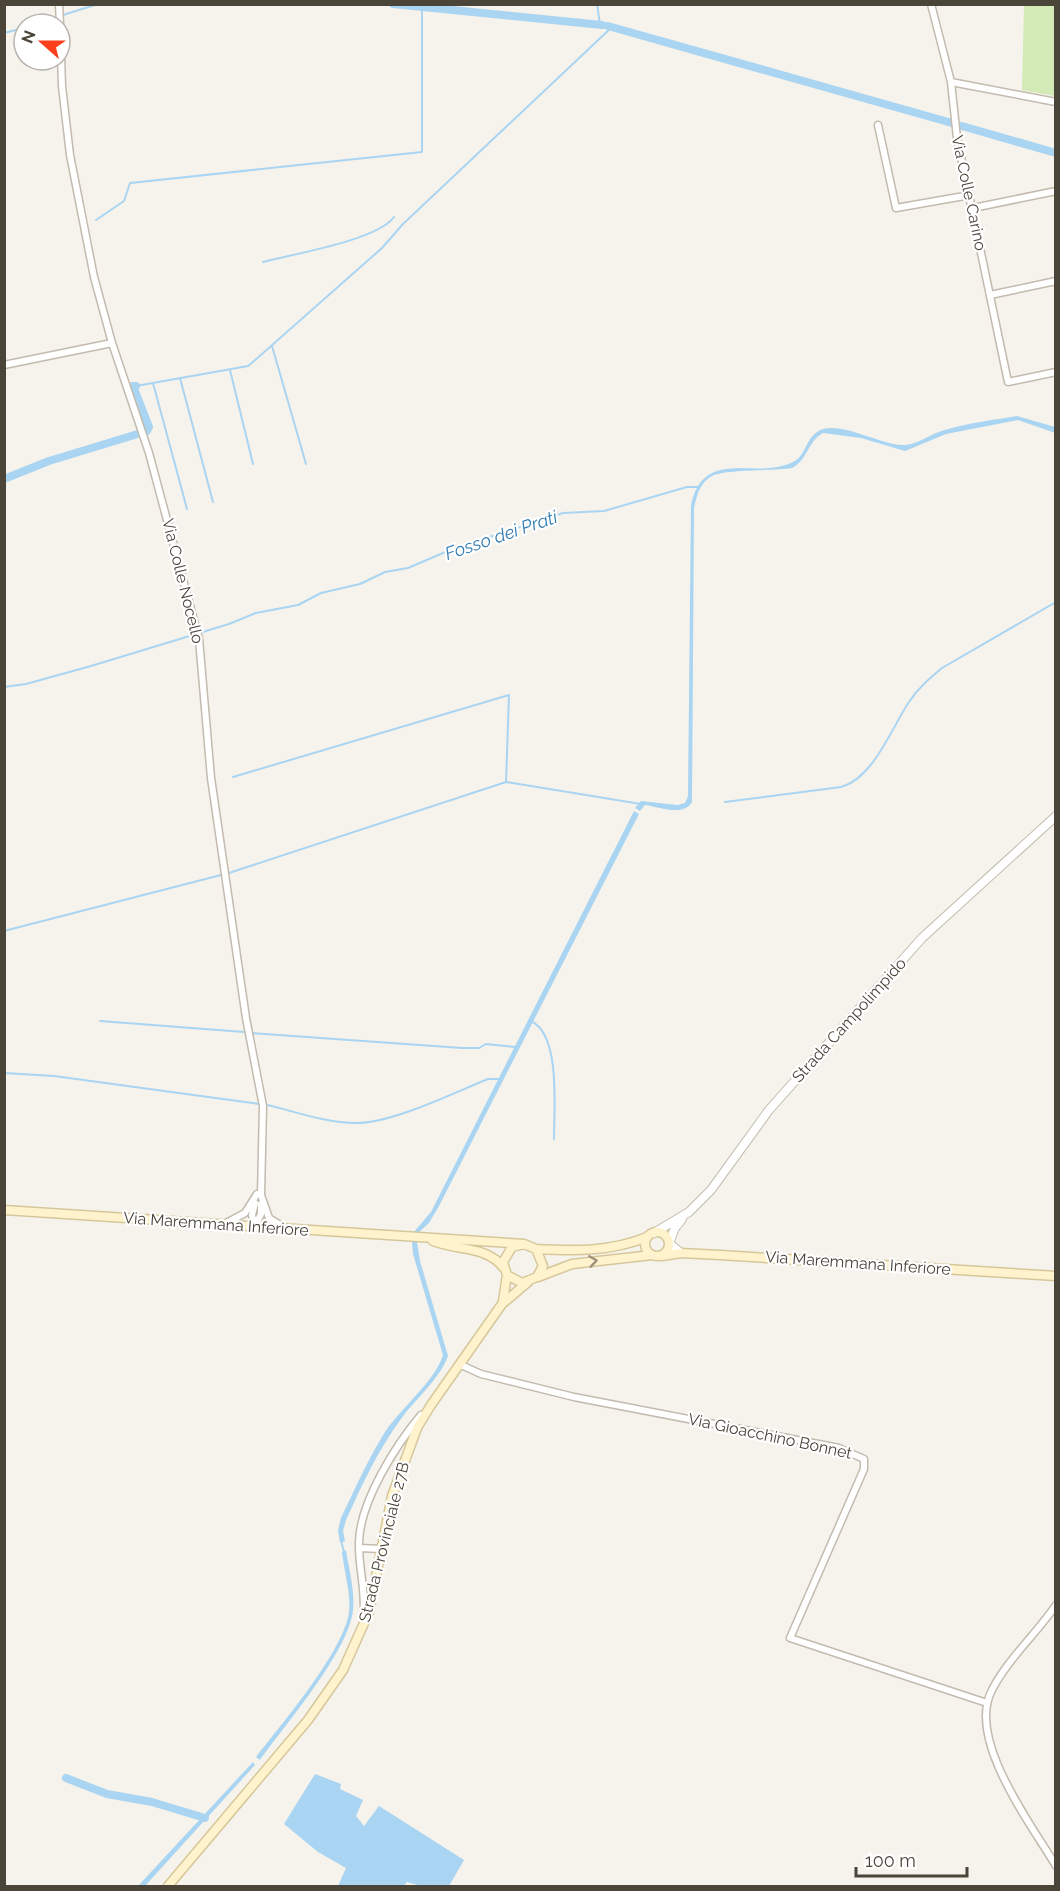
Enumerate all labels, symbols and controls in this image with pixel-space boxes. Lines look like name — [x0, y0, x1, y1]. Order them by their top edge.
north arrow — [12, 12, 72, 72]
text: N — [17, 28, 40, 46]
street label: Via Colle Carino — [947, 134, 991, 252]
water label: Fosso dei Prati — [442, 506, 561, 564]
street label: Via Colle Nocello — [158, 517, 208, 645]
street label: Strada Campolimpido — [788, 954, 910, 1086]
street label: Via Maremmana Inferiore — [123, 1208, 309, 1240]
street label: Via Maremmana Inferiore — [765, 1247, 951, 1279]
one-way arrow — [589, 1255, 598, 1267]
street label: Via Gioacchino Bonnet — [686, 1409, 854, 1463]
street label: Strada Provinciale 27B — [355, 1460, 413, 1624]
scale bar — [856, 1840, 967, 1878]
text: 100 m — [865, 1850, 916, 1871]

